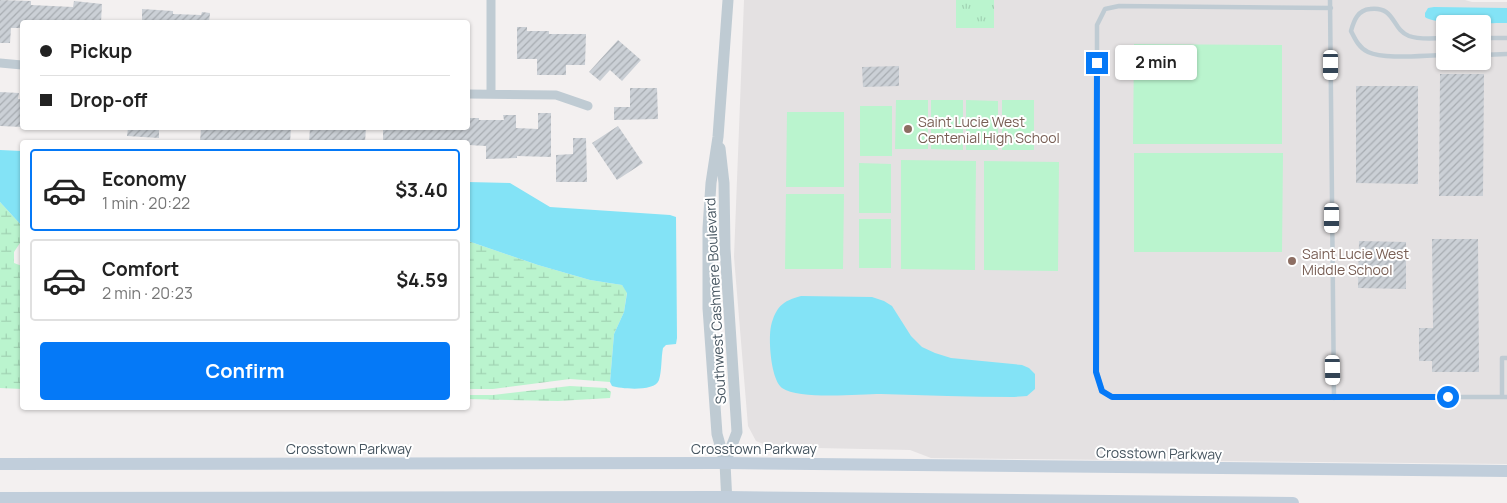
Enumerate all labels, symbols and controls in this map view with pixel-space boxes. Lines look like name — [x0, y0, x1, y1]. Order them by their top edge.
map controls — [1436, 15, 1491, 70]
button: layers — [1436, 15, 1491, 70]
text: Pickup — [70, 38, 132, 64]
callout: 2 min — [1114, 46, 1197, 80]
car — [1323, 50, 1338, 80]
text: 2 min — [1135, 51, 1177, 73]
route end — [1086, 52, 1108, 74]
text: Drop-off — [70, 87, 147, 113]
place label: Saint Lucie West Centenial High School — [918, 112, 1060, 147]
marker: Saint Lucie West Centenial High School — [902, 123, 914, 135]
text: Economy — [102, 166, 186, 192]
icon: car — [42, 168, 87, 213]
text: $3.40 — [395, 177, 448, 203]
text: 1 min · 20:22 — [102, 192, 190, 214]
street label: Southwest Cashmere Boulevard — [700, 197, 730, 405]
car — [1324, 203, 1339, 233]
place label: Saint Lucie West Middle School — [1302, 244, 1409, 279]
marker: Saint Lucie West Middle School — [1286, 255, 1298, 267]
text: Comfort — [102, 256, 179, 282]
icon: car — [42, 258, 87, 303]
text: $4.59 — [396, 267, 448, 293]
text: 2 min · 20:23 — [102, 282, 193, 304]
button: Confirm — [40, 342, 450, 400]
car — [1325, 355, 1340, 385]
route start — [1437, 386, 1459, 408]
street label: Crosstown Parkway — [286, 439, 413, 458]
street label: Crosstown Parkway — [691, 439, 818, 458]
street label: Crosstown Parkway — [1096, 442, 1223, 464]

